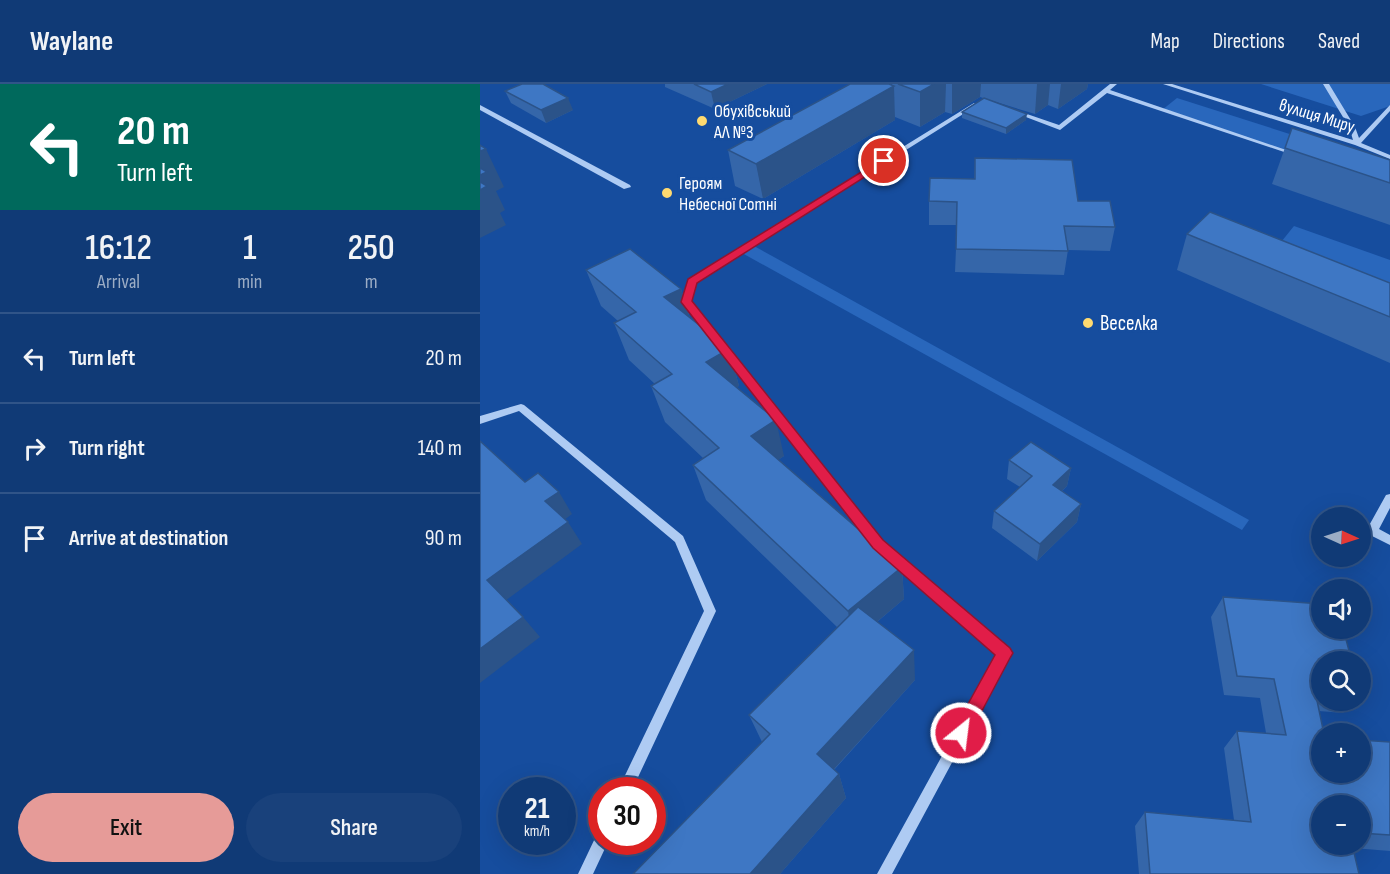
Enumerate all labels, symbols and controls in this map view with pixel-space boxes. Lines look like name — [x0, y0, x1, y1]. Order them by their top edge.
text: Waylane — [30, 25, 113, 58]
text: Map — [1150, 29, 1180, 54]
text: Directions — [1213, 29, 1285, 54]
text: Saved — [1318, 29, 1360, 54]
street label: вулиця Миру — [1277, 95, 1357, 137]
place label: Обухівський АЛ №3 — [713, 101, 791, 143]
text: 20 m — [117, 106, 190, 157]
icon: left — [18, 108, 96, 186]
marker: Обухівський АЛ №3 — [695, 114, 709, 128]
pin — [858, 135, 909, 186]
icon: arrive — [867, 144, 900, 177]
text: Turn left — [117, 157, 193, 189]
place label: Героям Небесної Сотні — [679, 173, 777, 215]
marker: Героям Небесної Сотні — [660, 186, 674, 200]
text: 16:12 — [85, 227, 152, 270]
text: 1 — [243, 227, 256, 270]
text: 250 — [347, 227, 395, 270]
text: Arrival — [97, 270, 140, 294]
text: min — [237, 270, 262, 294]
text: m — [365, 270, 378, 294]
place label: Веселка — [1100, 311, 1158, 336]
marker: Веселка — [1081, 316, 1095, 330]
icon: left — [18, 342, 51, 375]
text: Turn left — [69, 345, 135, 372]
text: 20 m — [426, 345, 462, 372]
icon: right — [18, 432, 51, 465]
text: Turn right — [69, 435, 145, 462]
text: 140 m — [418, 435, 462, 462]
north arrow — [1311, 507, 1371, 567]
map controls — [1311, 507, 1371, 855]
icon: arrive — [18, 522, 51, 555]
text: Arrive at destination — [69, 525, 228, 552]
text: 90 m — [425, 525, 462, 552]
button: sound — [1311, 579, 1371, 639]
button: search — [1311, 651, 1371, 711]
position arrow — [929, 701, 993, 765]
button: + — [1311, 723, 1371, 783]
speed limit sign: 30 — [588, 777, 666, 855]
text: 21 — [525, 791, 549, 827]
button: Exit — [18, 793, 234, 862]
button: Share — [246, 793, 462, 862]
button: − — [1311, 795, 1371, 855]
text: km/h — [524, 822, 550, 841]

